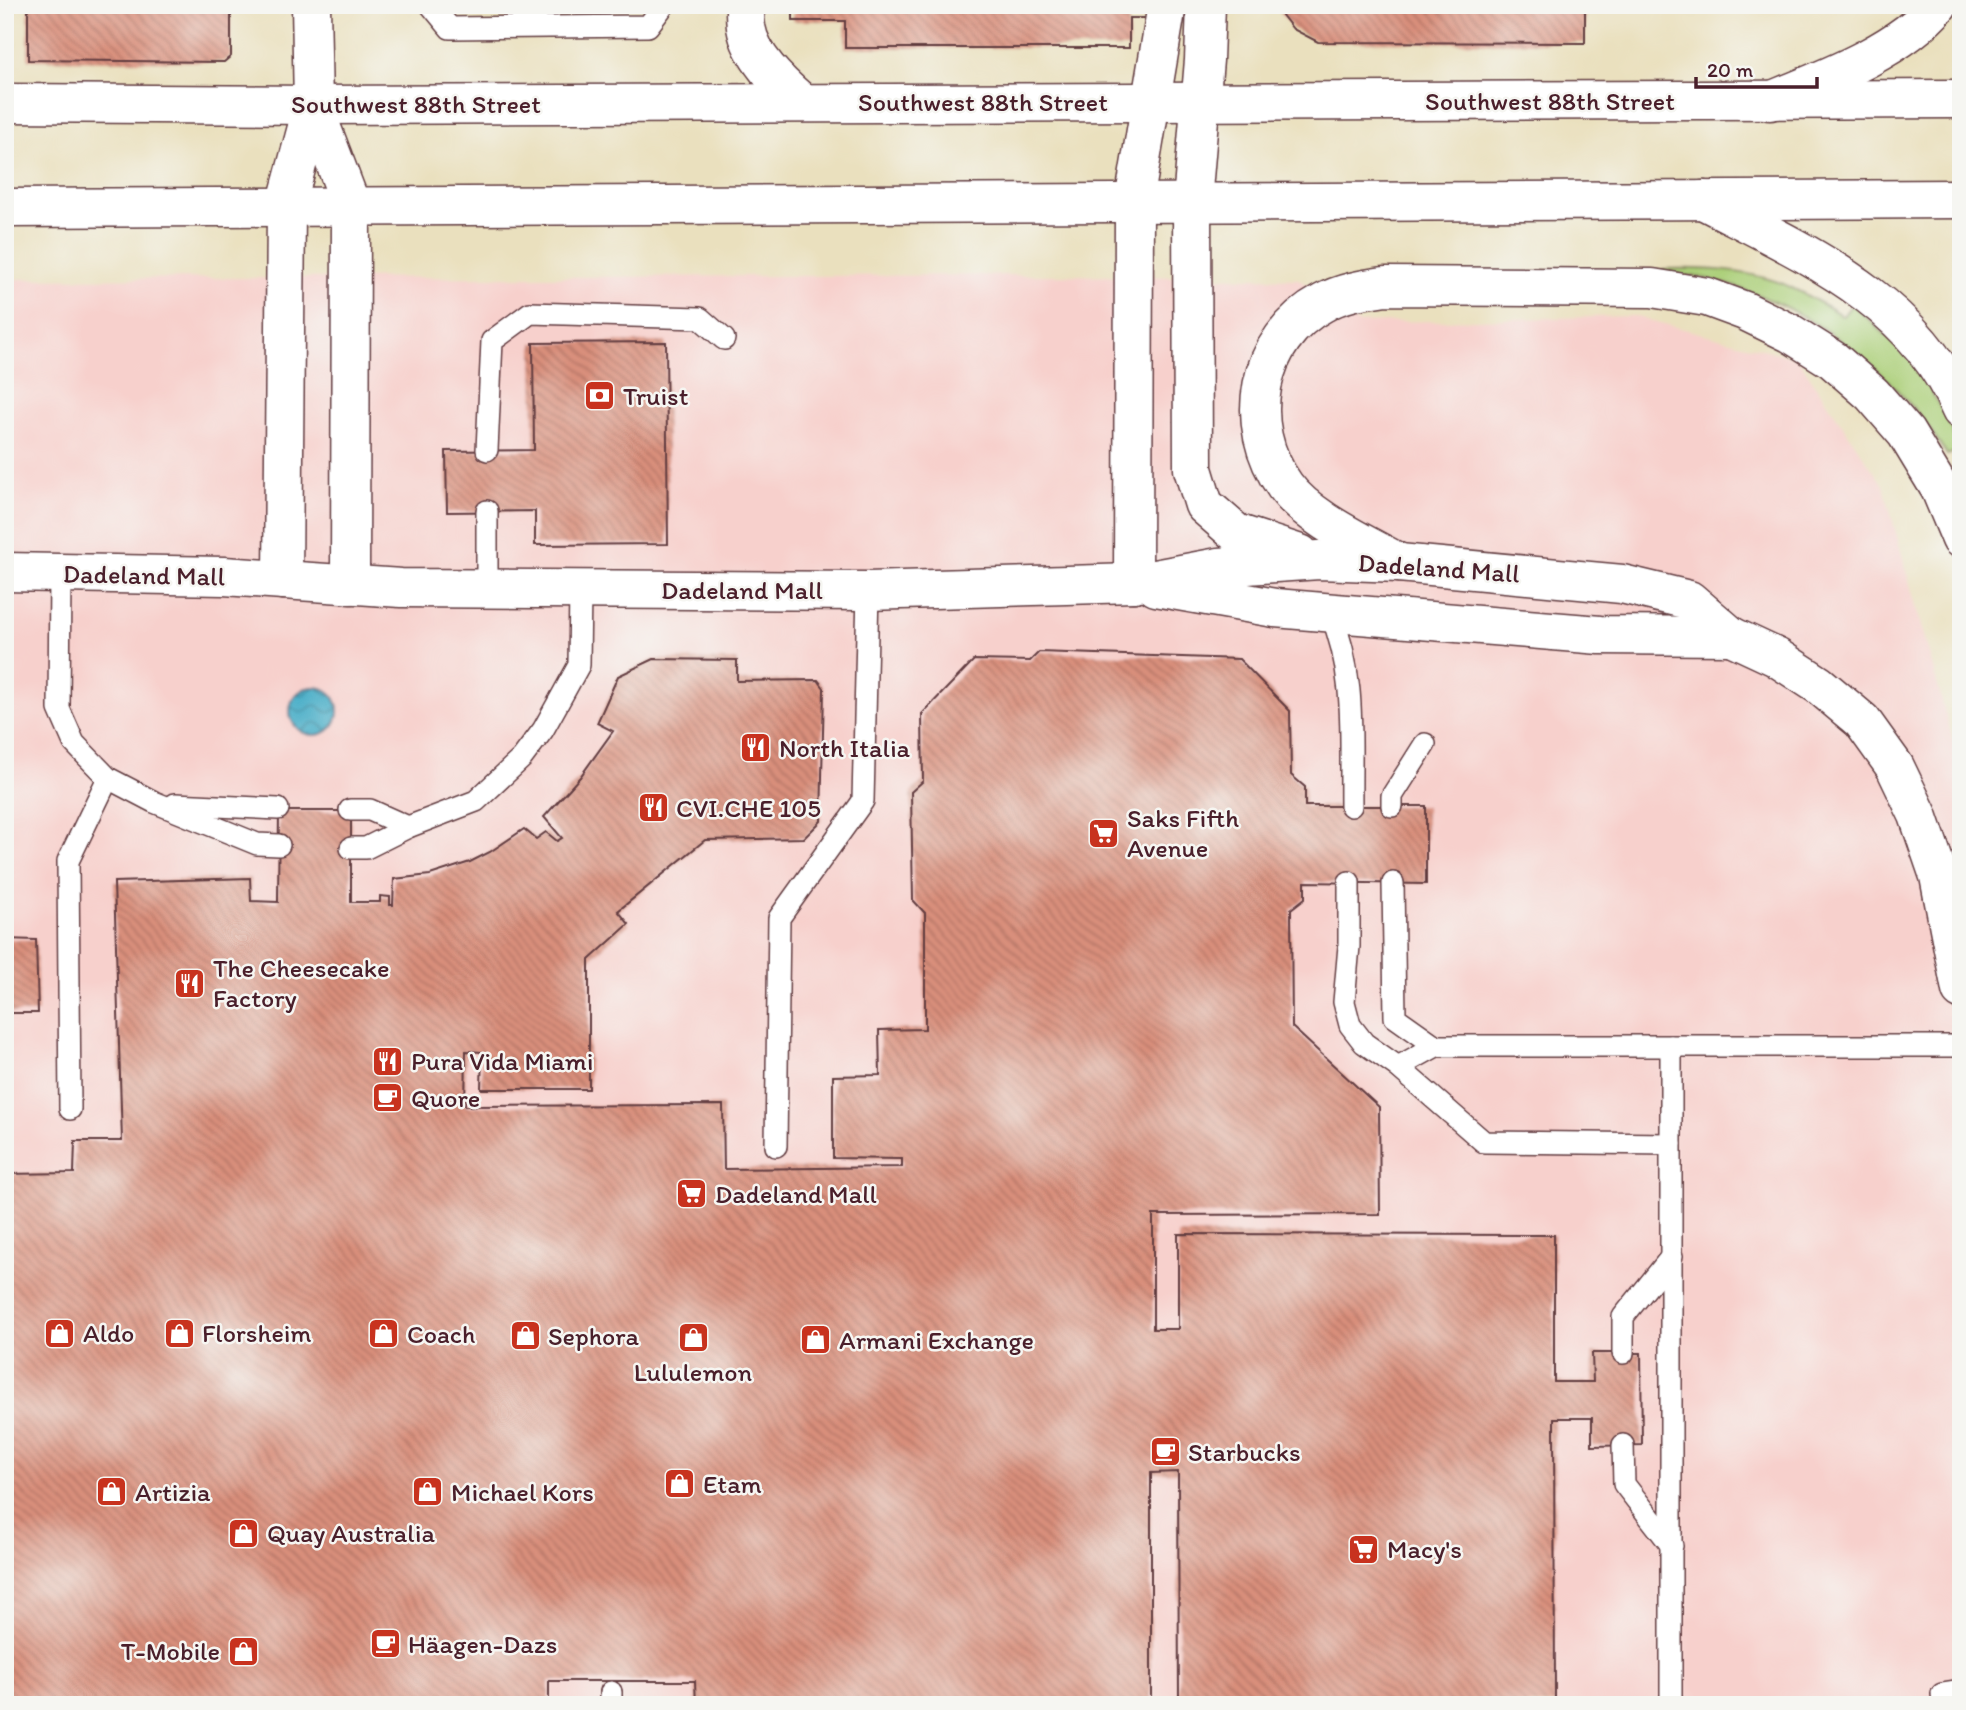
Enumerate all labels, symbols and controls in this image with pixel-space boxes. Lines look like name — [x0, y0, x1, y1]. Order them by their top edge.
scale bar — [1696, 46, 1817, 90]
text: 20 m — [1707, 57, 1754, 82]
street label: Southwest 88th Street — [1425, 85, 1675, 117]
street label: Southwest 88th Street — [858, 86, 1108, 118]
street label: Southwest 88th Street — [291, 88, 541, 120]
bank icon: Truist — [583, 379, 617, 413]
place label: Truist — [623, 380, 689, 412]
street label: Dadeland Mall — [1357, 546, 1521, 590]
street label: Dadeland Mall — [63, 558, 225, 592]
street label: Dadeland Mall — [661, 574, 823, 606]
restaurant icon: North Italia — [739, 731, 773, 765]
place label: North Italia — [779, 732, 911, 764]
restaurant icon: CVI.CHE 105 — [636, 791, 670, 825]
place label: CVI.CHE 105 — [676, 792, 821, 824]
place label: Saks Fifth Avenue — [1127, 802, 1239, 864]
supermarket icon: Saks Fifth Avenue — [1087, 816, 1121, 850]
place label: The Cheesecake Factory — [213, 952, 390, 1014]
restaurant icon: The Cheesecake Factory — [173, 966, 207, 1000]
restaurant icon: Pura Vida Miami — [371, 1044, 405, 1078]
place label: Pura Vida Miami — [411, 1045, 593, 1077]
cafe icon: Quore — [371, 1081, 405, 1115]
place label: Quore — [411, 1082, 480, 1114]
supermarket icon: Dadeland Mall — [675, 1177, 709, 1211]
place label: Dadeland Mall — [715, 1178, 877, 1210]
shop icon: Aldo — [43, 1316, 77, 1350]
shop icon: Florsheim — [162, 1316, 196, 1350]
place label: Aldo — [83, 1317, 134, 1349]
place label: Florsheim — [202, 1317, 311, 1349]
shop icon: Coach — [367, 1317, 401, 1351]
place label: Coach — [407, 1318, 475, 1350]
shop icon: Sephora — [508, 1319, 542, 1353]
place label: Sephora — [548, 1320, 640, 1352]
shop icon: Lululemon — [676, 1320, 710, 1354]
shop icon: Armani Exchange — [799, 1323, 833, 1357]
place label: Armani Exchange — [839, 1324, 1034, 1356]
place label: Lululemon — [634, 1356, 753, 1388]
cafe icon: Starbucks — [1148, 1435, 1182, 1469]
place label: Starbucks — [1188, 1436, 1301, 1468]
shop icon: Etam — [663, 1467, 697, 1501]
place label: Etam — [703, 1468, 762, 1500]
shop icon: Artizia — [95, 1475, 129, 1509]
shop icon: Michael Kors — [411, 1475, 445, 1509]
place label: Artizia — [135, 1476, 211, 1508]
place label: Michael Kors — [451, 1476, 594, 1508]
shop icon: Quay Australia — [227, 1516, 261, 1550]
place label: Quay Australia — [267, 1517, 435, 1549]
supermarket icon: Macy's — [1347, 1532, 1381, 1566]
place label: Macy's — [1387, 1533, 1462, 1565]
cafe icon: Häagen-Dazs — [368, 1627, 402, 1661]
place label: Häagen-Dazs — [408, 1628, 557, 1660]
shop icon: T-Mobile — [226, 1634, 260, 1668]
place label: T-Mobile — [121, 1635, 220, 1667]

